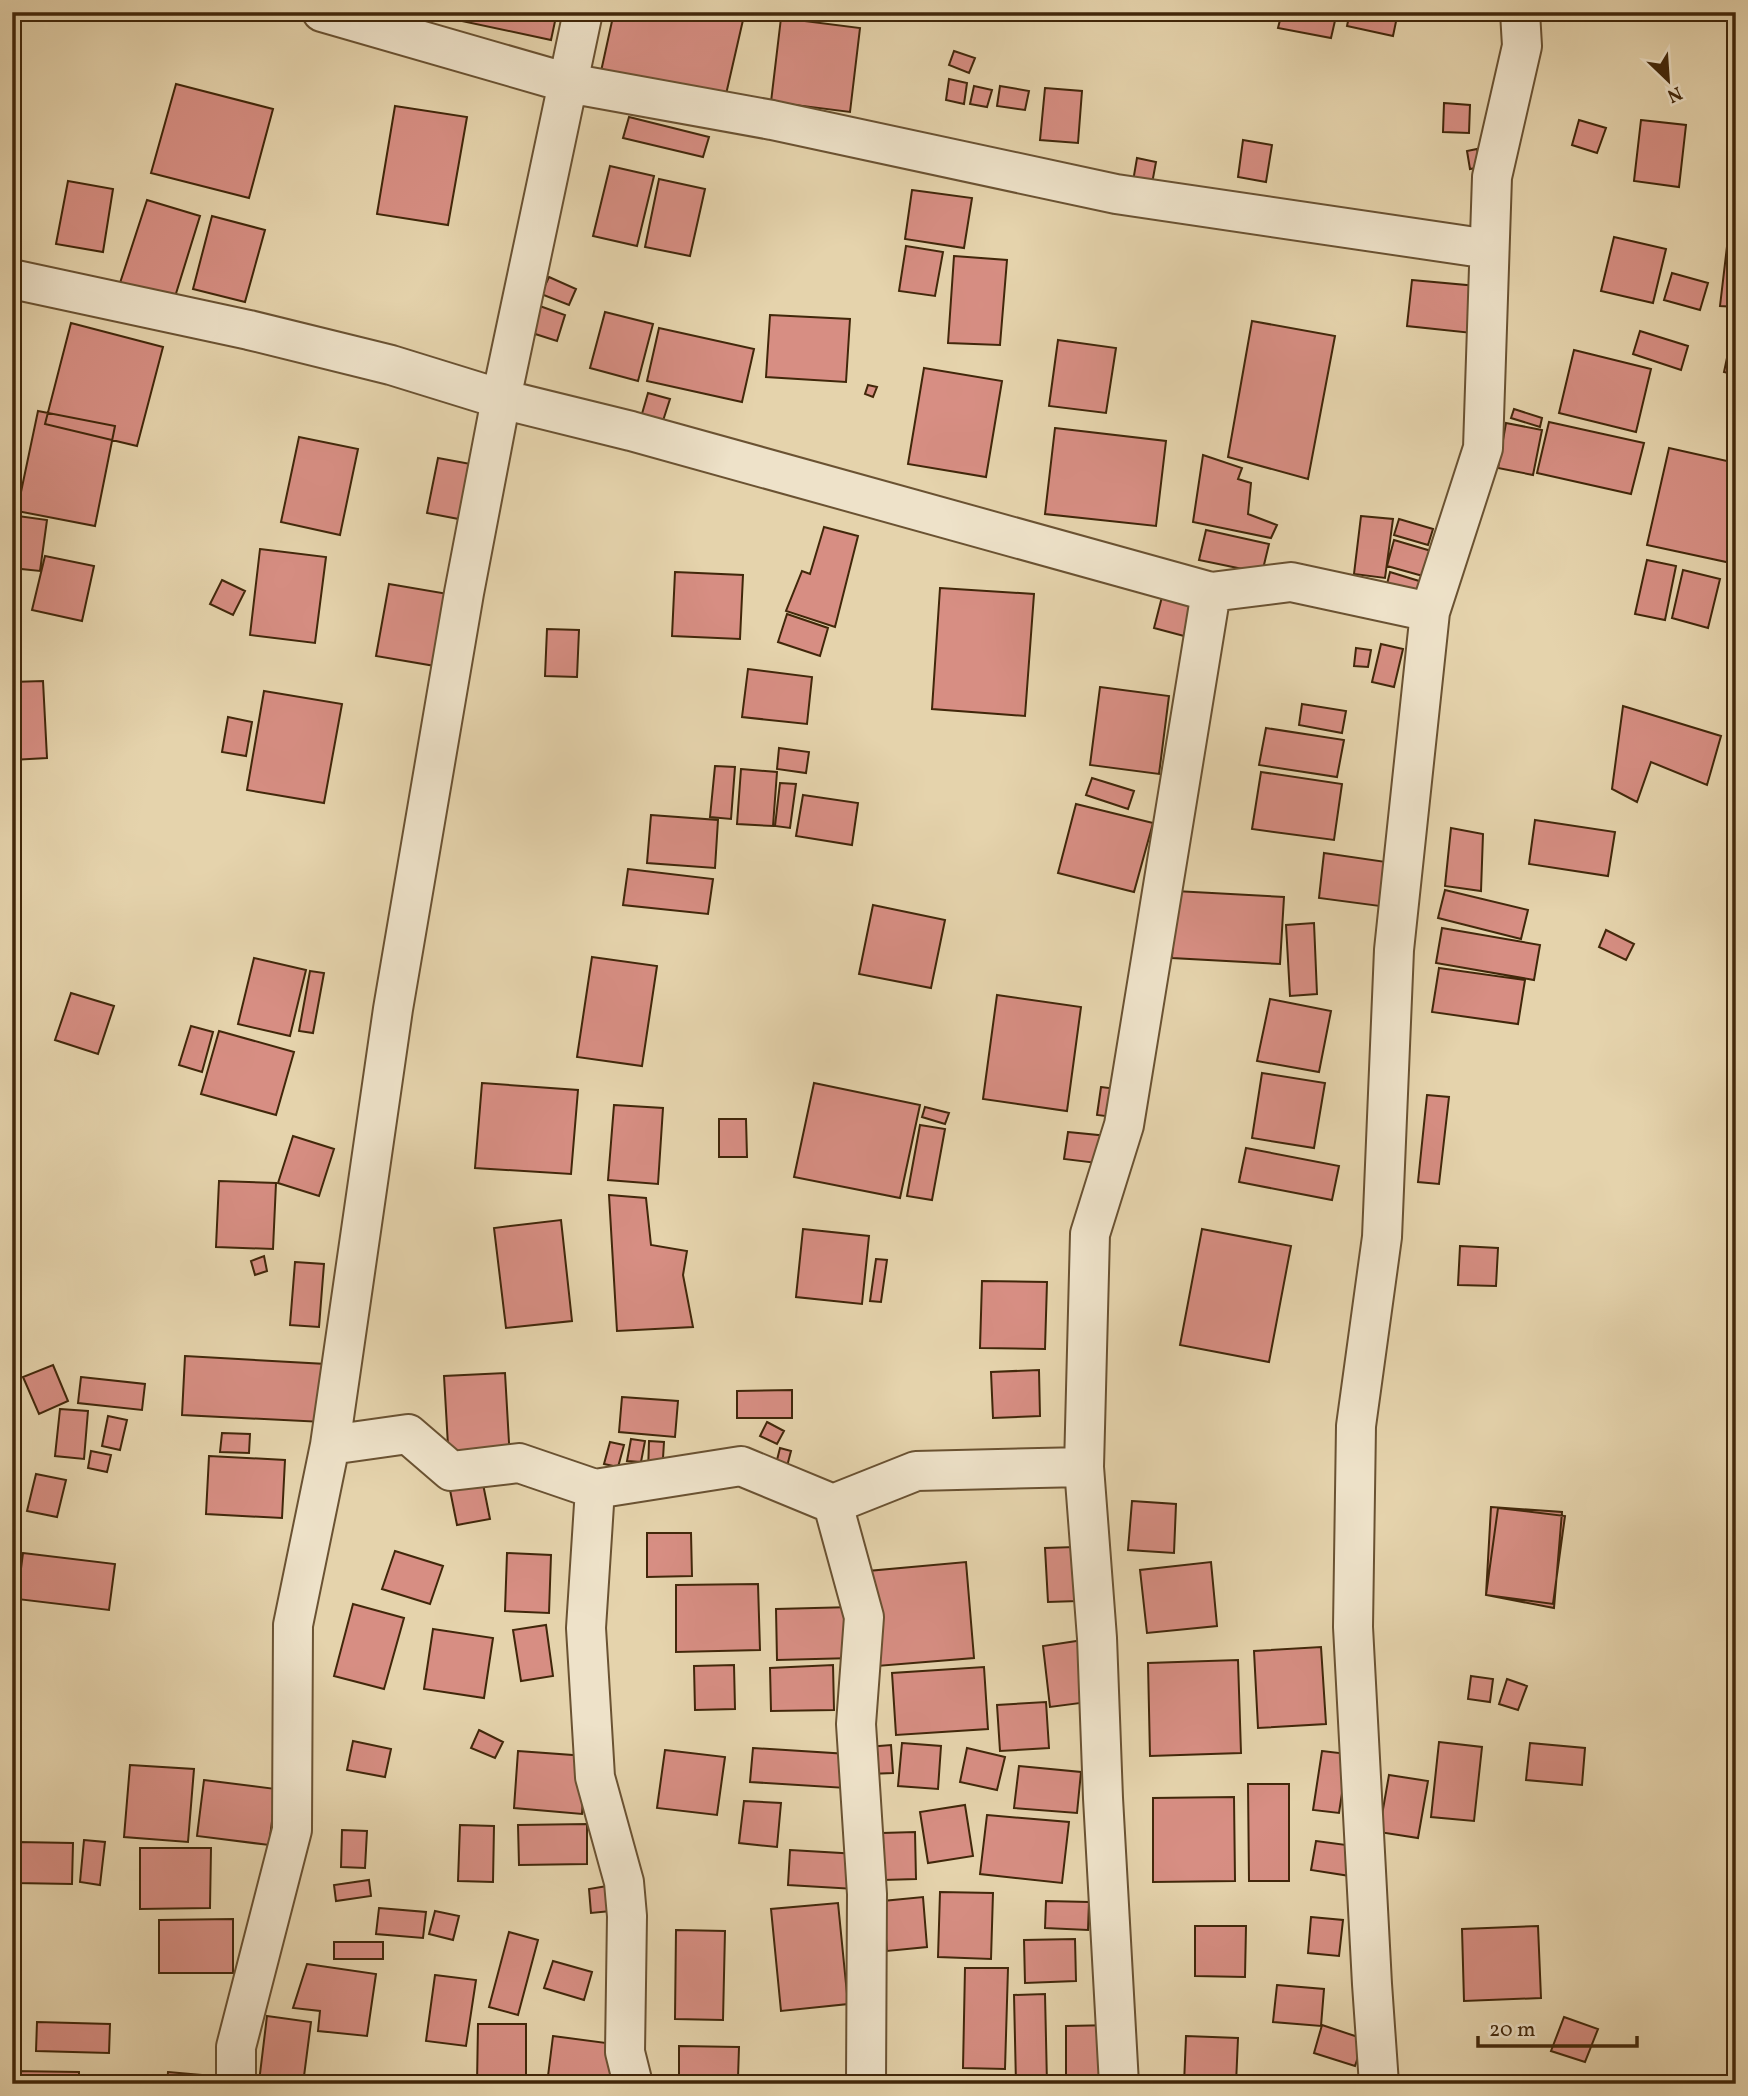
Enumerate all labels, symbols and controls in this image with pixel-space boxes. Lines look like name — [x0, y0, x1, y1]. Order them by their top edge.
north arrow — [1632, 46, 1702, 116]
text: N — [1662, 79, 1686, 108]
scale bar — [1478, 2005, 1638, 2049]
text: 20 m — [1489, 2016, 1535, 2045]

